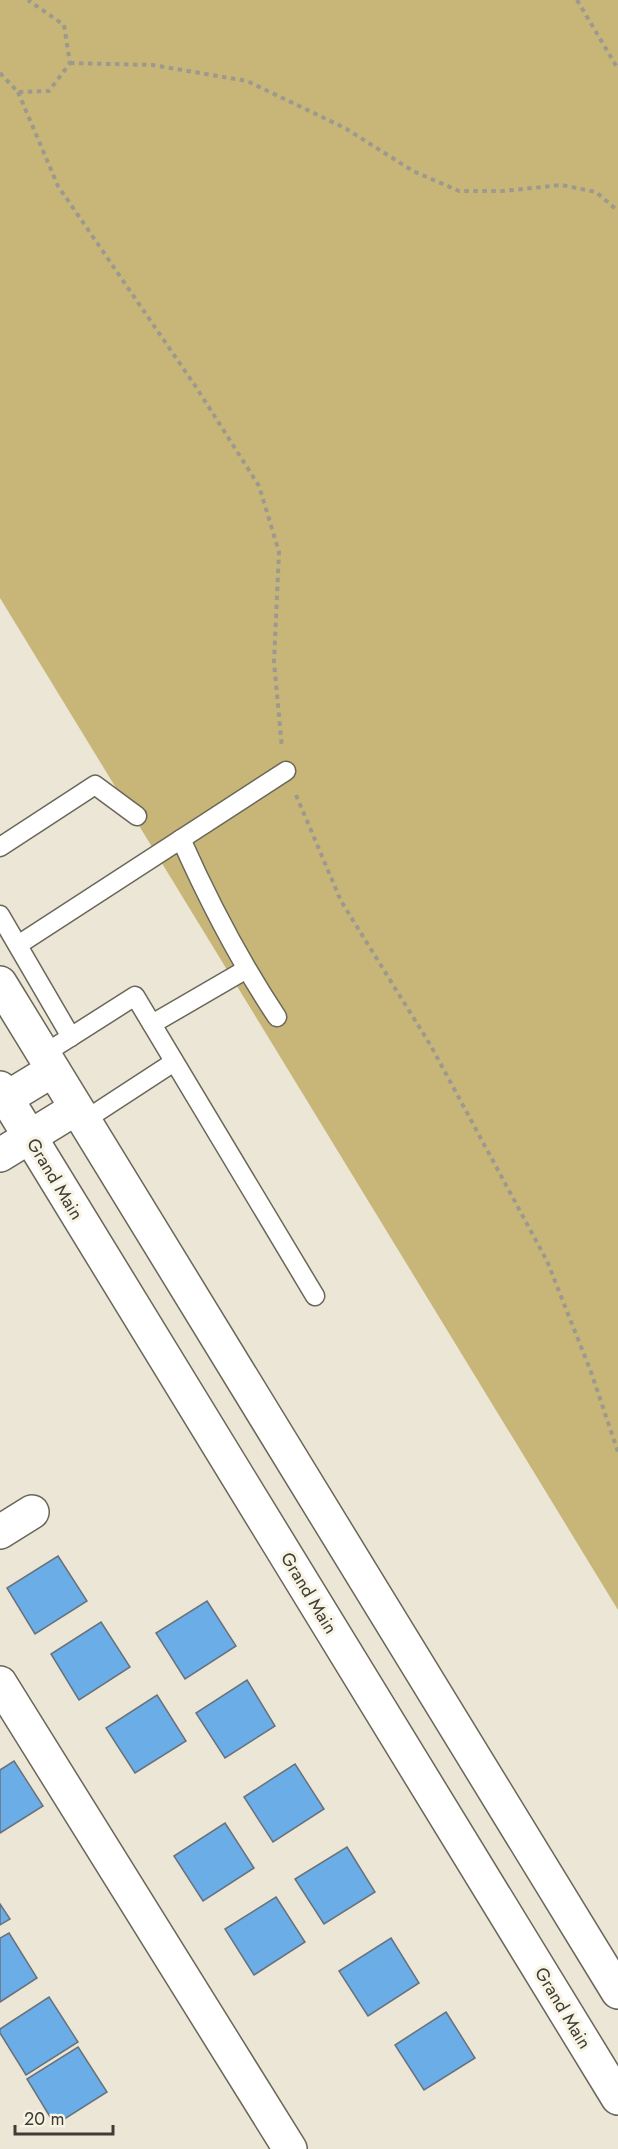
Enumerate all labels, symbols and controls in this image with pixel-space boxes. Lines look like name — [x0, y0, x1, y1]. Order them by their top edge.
street label: Grand Main — [20, 1133, 90, 1225]
street label: Grand Main — [274, 1547, 344, 1639]
street label: Grand Main — [528, 1962, 598, 2054]
scale bar — [15, 2098, 112, 2136]
text: 20 m — [24, 2106, 64, 2132]

